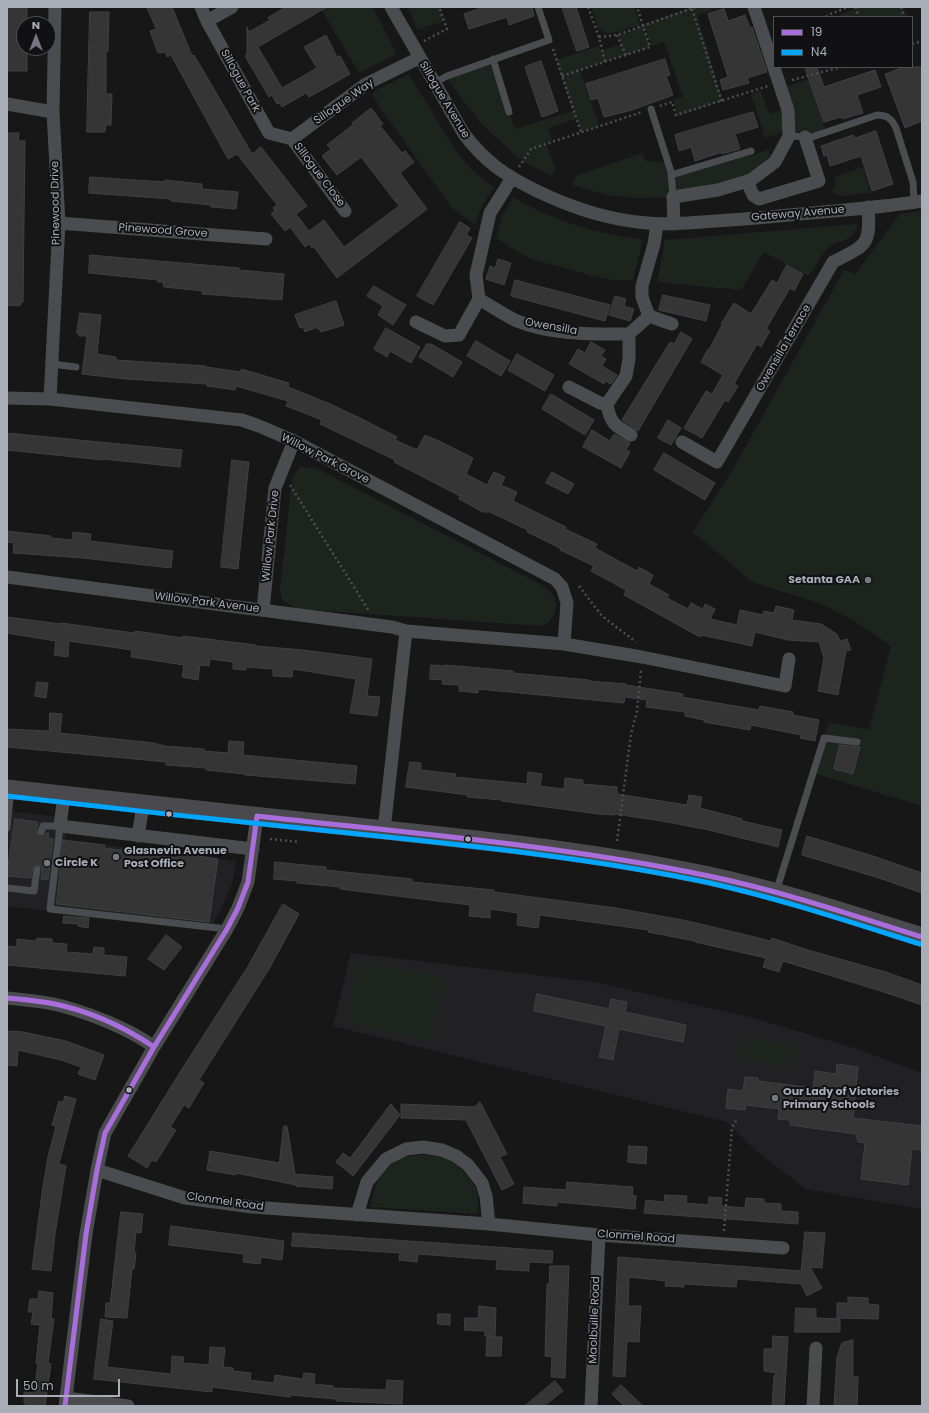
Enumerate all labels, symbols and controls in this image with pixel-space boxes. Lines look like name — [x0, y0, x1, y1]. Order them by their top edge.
north arrow — [16, 16, 56, 56]
legend — [773, 16, 913, 68]
text: N — [32, 17, 40, 33]
text: 19 — [811, 23, 822, 40]
text: N4 — [811, 43, 827, 60]
street label: Sillogue Park — [217, 47, 263, 115]
street label: Sillogue Avenue — [416, 59, 472, 141]
street label: Sillogue Way — [311, 76, 377, 128]
street label: Sillogue Close — [291, 140, 347, 210]
street label: Pinewood Drive — [49, 161, 63, 245]
street label: Gateway Avenue — [751, 203, 845, 225]
street label: Pinewood Grove — [118, 221, 208, 241]
street label: Owensilla Terrace — [754, 302, 814, 394]
street label: Owensilla — [524, 316, 578, 338]
street label: Willow Park Grove — [279, 431, 371, 487]
street label: Willow Park Drive — [260, 490, 282, 582]
place label: Setanta GAA — [788, 573, 860, 587]
marker: Setanta GAA — [863, 575, 873, 585]
street label: Willow Park Avenue — [154, 590, 260, 616]
unlabelled marker — [164, 809, 174, 819]
unlabelled marker — [463, 834, 473, 844]
place label: Glasnevin Avenue Post Office — [124, 844, 227, 870]
marker: Glasnevin Avenue Post Office — [111, 852, 121, 862]
place label: Circle K — [55, 856, 98, 870]
marker: Circle K — [42, 858, 52, 868]
unlabelled marker — [124, 1085, 134, 1095]
place label: Our Lady of Victories Primary Schools — [783, 1085, 899, 1111]
marker: Our Lady of Victories Primary Schools — [770, 1093, 780, 1103]
street label: Clonmel Road — [186, 1190, 264, 1214]
street label: Clonmel Road — [597, 1228, 675, 1246]
street label: Maolbuille Road — [587, 1276, 603, 1364]
scale bar — [18, 1371, 122, 1397]
text: 50 m — [23, 1377, 54, 1394]

